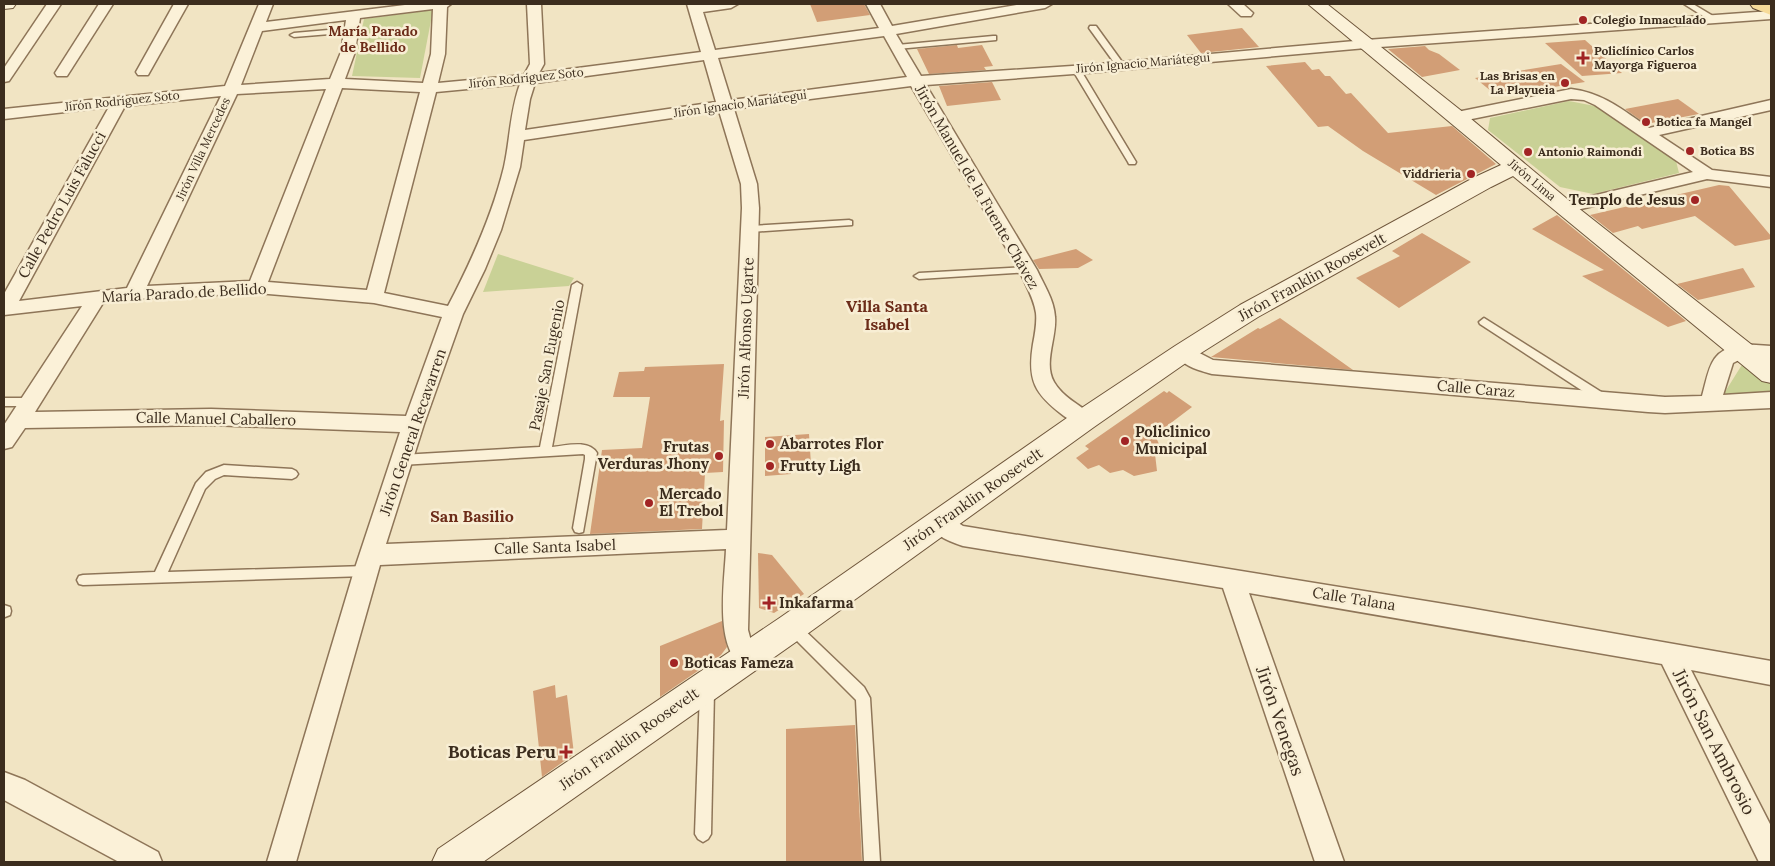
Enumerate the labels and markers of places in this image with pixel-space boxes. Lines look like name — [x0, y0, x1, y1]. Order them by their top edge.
place label: Colegio Inmaculado — [1593, 12, 1706, 27]
marker: Colegio Inmaculado — [1577, 14, 1589, 26]
place label: Policlínico Carlos Mayorga Figueroa — [1594, 43, 1697, 72]
marker: Policlínico Carlos Mayorga Figueroa — [1576, 51, 1590, 65]
place label: Las Brisas en La Playueia — [1480, 68, 1556, 97]
marker: Las Brisas en La Playueia — [1559, 77, 1571, 89]
place label: Botica fa Mangel — [1656, 114, 1752, 129]
marker: Botica fa Mangel — [1640, 116, 1652, 128]
place label: Botica BS — [1700, 143, 1754, 158]
place label: Antonio Raimondi — [1538, 144, 1642, 159]
marker: Botica BS — [1684, 145, 1696, 157]
marker: Antonio Raimondi — [1522, 146, 1534, 158]
place label: Viddrieria — [1402, 166, 1462, 181]
marker: Viddrieria — [1465, 168, 1477, 180]
place label: Templo de Jesus — [1569, 190, 1685, 209]
marker: Templo de Jesus — [1689, 194, 1701, 206]
place label: Policlinico Municipal — [1135, 422, 1211, 458]
place label: Abarrotes Flor — [780, 434, 885, 453]
marker: Policlinico Municipal — [1119, 435, 1131, 447]
place label: Frutas Verduras Jhony — [598, 437, 710, 473]
marker: Abarrotes Flor — [764, 438, 776, 450]
marker: Frutas Verduras Jhony — [713, 450, 725, 462]
place label: Frutty Ligh — [780, 456, 862, 475]
marker: Frutty Ligh — [764, 460, 776, 472]
place label: Mercado El Trebol — [659, 484, 724, 520]
marker: Mercado El Trebol — [643, 497, 655, 509]
place label: Inkafarma — [779, 593, 854, 612]
marker: Inkafarma — [763, 597, 775, 609]
place label: Boticas Fameza — [684, 653, 794, 672]
marker: Boticas Fameza — [668, 657, 680, 669]
place label: Boticas Peru — [448, 740, 556, 763]
marker: Boticas Peru — [560, 746, 572, 758]

